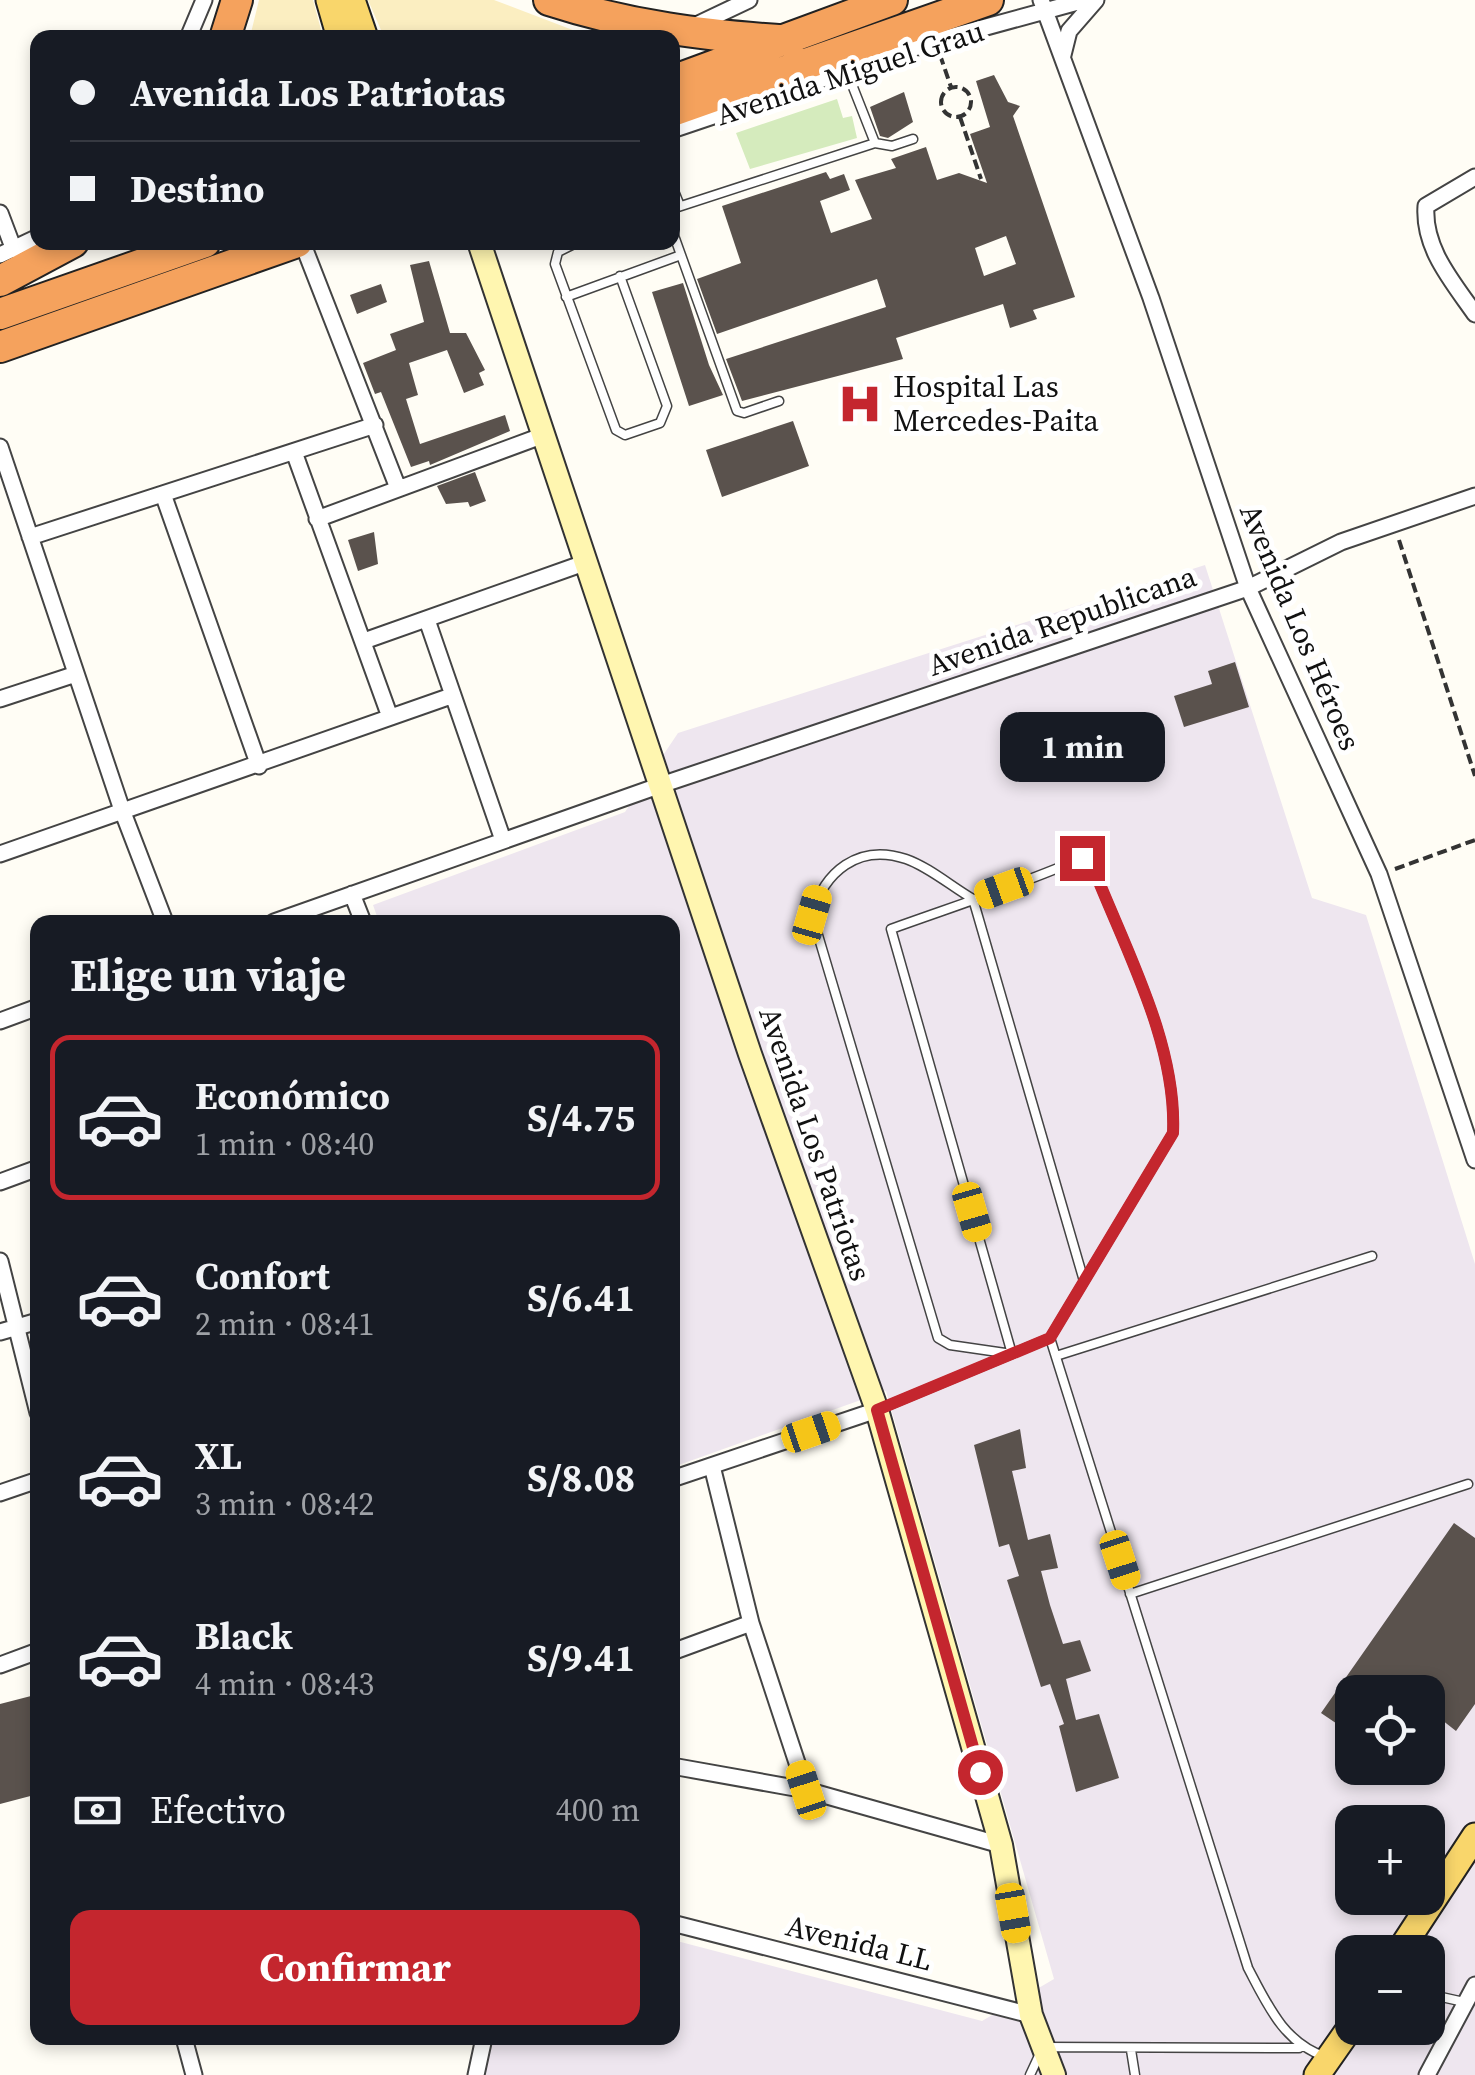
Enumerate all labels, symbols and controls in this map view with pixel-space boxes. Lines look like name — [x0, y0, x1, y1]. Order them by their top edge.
street label: Avenida Miguel Grau — [711, 10, 989, 135]
text: Avenida Los Patriotas — [130, 67, 506, 119]
text: Destino — [130, 163, 264, 215]
place label: Hospital Las Mercedes-Paita — [893, 366, 1099, 441]
hospital icon: Hospital Las Mercedes-Paita — [836, 380, 884, 428]
street label: Avenida Los Héroes — [1230, 497, 1371, 756]
street label: Avenida Republicana — [922, 555, 1202, 686]
callout: 1 min — [1000, 713, 1164, 783]
text: 1 min — [1041, 725, 1124, 769]
route end — [1060, 836, 1105, 881]
car — [971, 864, 1037, 912]
car — [789, 882, 835, 948]
text: Elige un viaje — [70, 944, 346, 1006]
street label: Avenida Los Patriotas — [749, 1002, 882, 1286]
text: Económico — [195, 1070, 390, 1122]
icon: car — [75, 1073, 165, 1163]
text: S/4.75 — [527, 1092, 635, 1144]
text: 1 min · 08:40 — [195, 1122, 374, 1166]
car — [949, 1179, 995, 1245]
text: Confort — [195, 1250, 330, 1302]
icon: car — [75, 1253, 165, 1343]
text: S/6.41 — [527, 1272, 635, 1324]
text: 2 min · 08:41 — [195, 1302, 374, 1346]
car — [778, 1408, 844, 1456]
text: XL — [195, 1430, 242, 1482]
icon: car — [75, 1433, 165, 1523]
text: S/8.08 — [527, 1452, 635, 1504]
text: 3 min · 08:42 — [195, 1482, 374, 1526]
car — [1096, 1527, 1144, 1593]
text: Black — [195, 1610, 293, 1662]
icon: car — [75, 1613, 165, 1703]
text: S/9.41 — [527, 1632, 635, 1684]
text: 4 min · 08:43 — [195, 1662, 374, 1706]
map controls — [1335, 1675, 1445, 2045]
button: locate — [1335, 1675, 1445, 1785]
route start — [958, 1750, 1003, 1795]
car — [782, 1757, 830, 1823]
icon: cash — [70, 1783, 125, 1838]
text: Efectivo — [150, 1784, 286, 1836]
text: 400 m — [556, 1788, 640, 1832]
button: + — [1335, 1805, 1445, 1915]
car — [993, 1881, 1033, 1945]
street label: Avenida LL — [782, 1905, 936, 1980]
button: Confirmar — [70, 1910, 640, 2025]
button: − — [1335, 1935, 1445, 2045]

